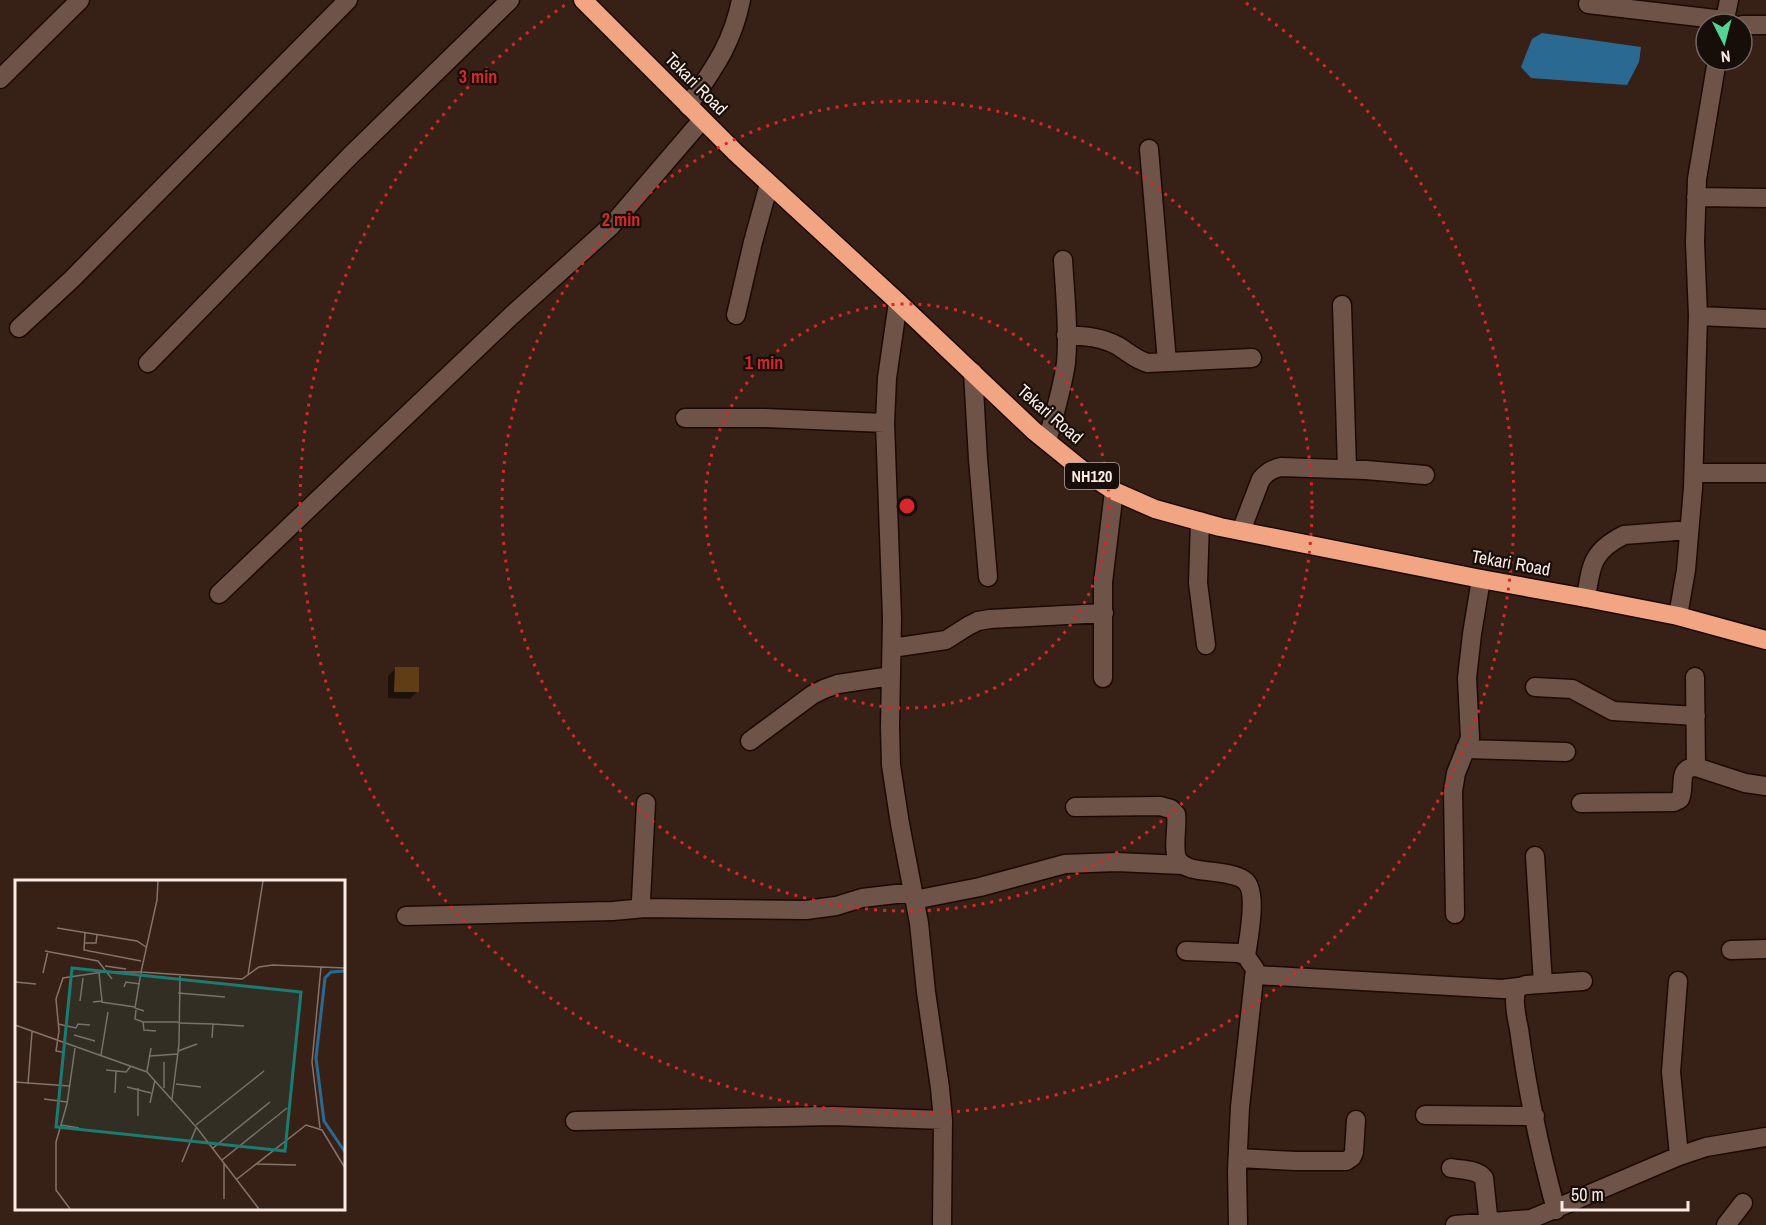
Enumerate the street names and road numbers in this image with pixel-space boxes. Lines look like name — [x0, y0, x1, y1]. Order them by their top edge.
street label: Tekari Road — [659, 47, 733, 121]
street label: Tekari Road — [1012, 378, 1089, 449]
road number: NH120 — [1065, 463, 1119, 489]
street label: Tekari Road — [1470, 543, 1552, 582]

